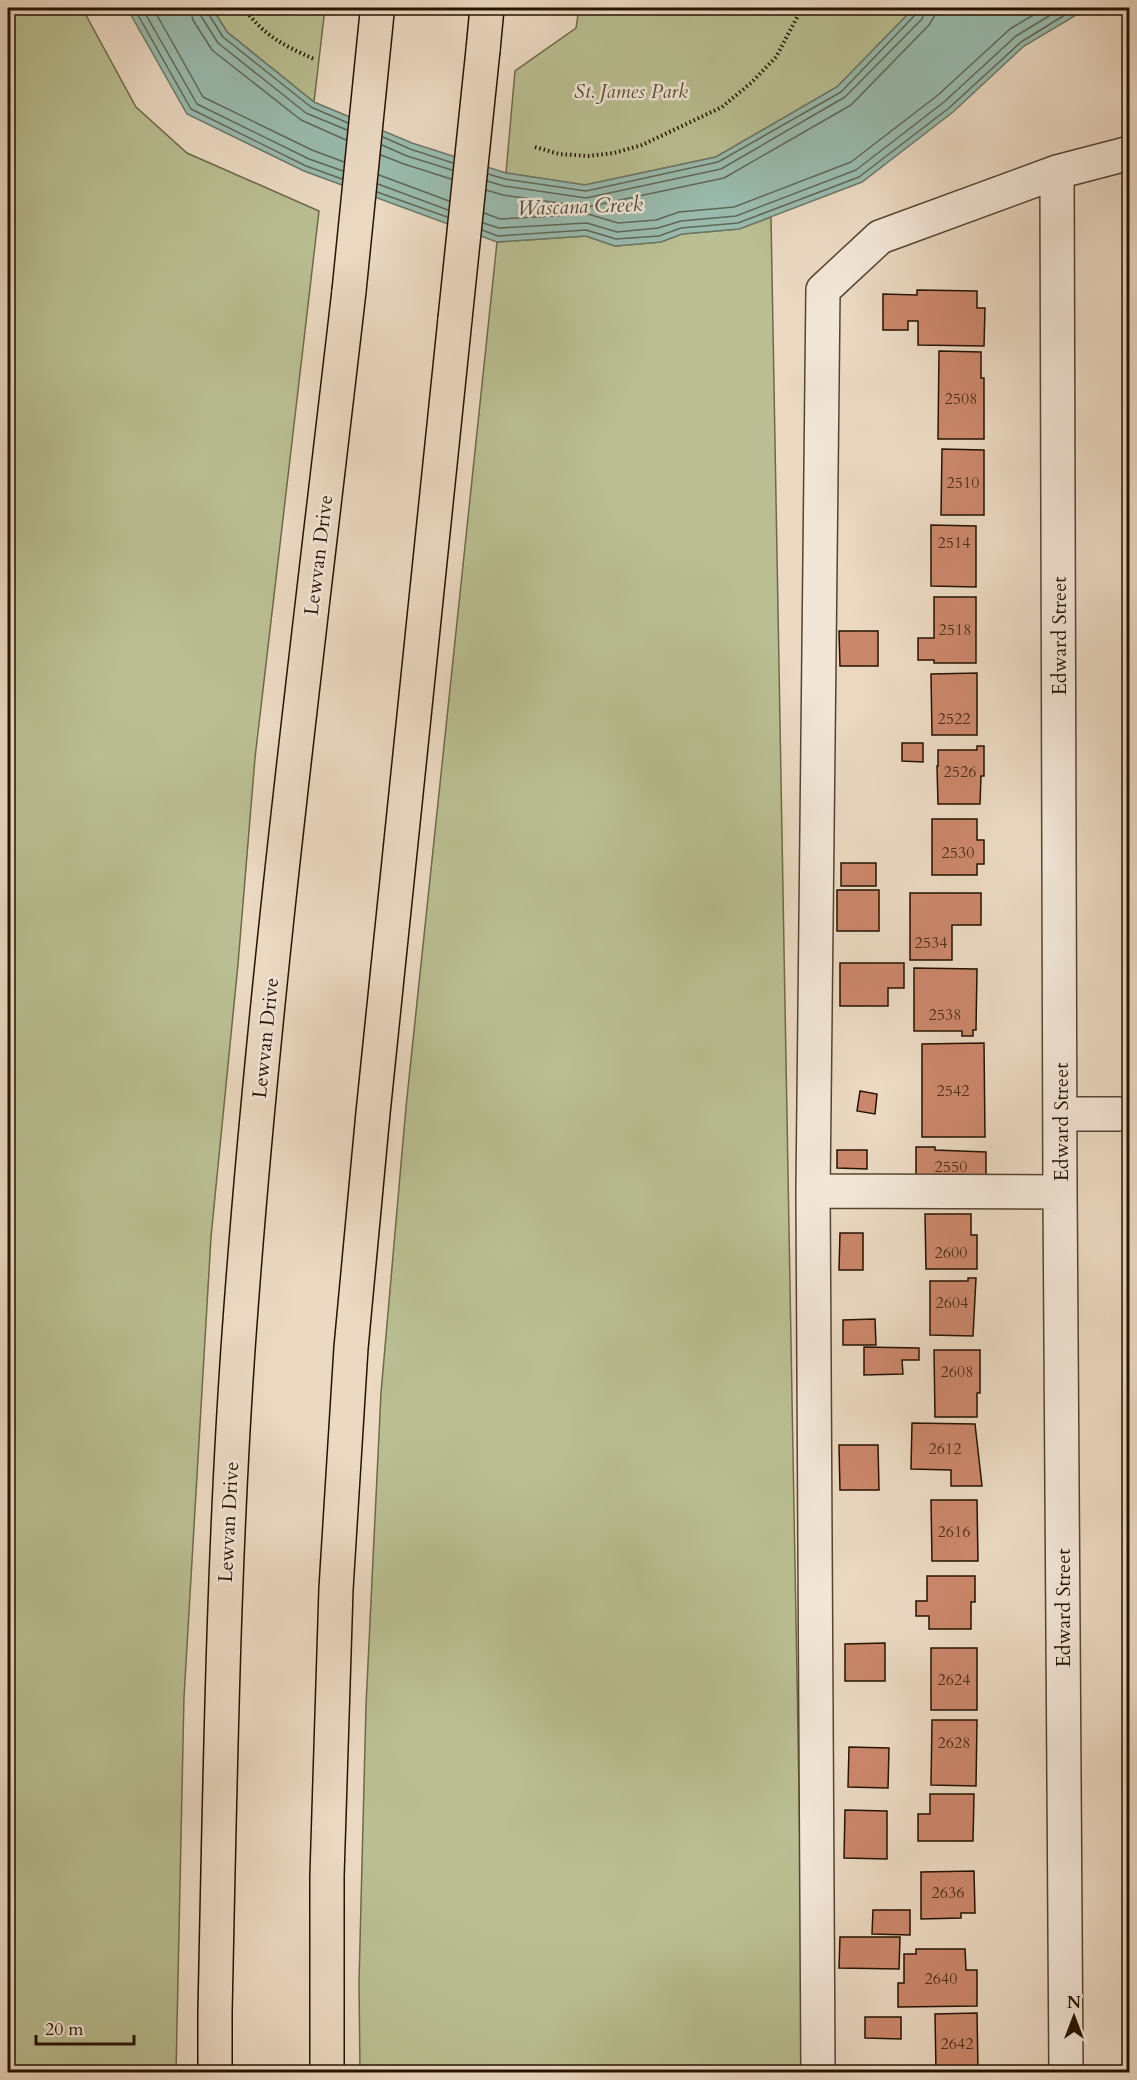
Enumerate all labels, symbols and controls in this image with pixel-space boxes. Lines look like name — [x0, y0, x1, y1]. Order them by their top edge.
park label: St. James Park — [574, 78, 688, 105]
water label: Wascana Creek — [517, 190, 644, 223]
house number: 2508 — [945, 388, 977, 410]
house number: 2510 — [947, 472, 979, 494]
street label: Lewvan Drive — [298, 493, 339, 617]
house number: 2514 — [938, 532, 970, 554]
street label: Edward Street — [1046, 576, 1073, 696]
house number: 2518 — [939, 619, 971, 641]
house number: 2522 — [938, 708, 970, 730]
house number: 2526 — [944, 761, 976, 783]
house number: 2530 — [942, 842, 974, 864]
house number: 2534 — [915, 932, 947, 954]
street label: Lewvan Drive — [246, 976, 285, 1100]
house number: 2538 — [929, 1004, 961, 1026]
street label: Edward Street — [1048, 1062, 1075, 1182]
house number: 2542 — [937, 1080, 969, 1102]
house number: 2550 — [935, 1156, 967, 1178]
house number: 2600 — [935, 1242, 967, 1264]
house number: 2604 — [936, 1292, 968, 1314]
house number: 2608 — [941, 1361, 973, 1383]
house number: 2612 — [929, 1438, 961, 1460]
street label: Lewvan Drive — [212, 1461, 245, 1583]
house number: 2616 — [938, 1521, 970, 1543]
street label: Edward Street — [1050, 1548, 1077, 1668]
house number: 2624 — [938, 1669, 970, 1691]
house number: 2628 — [938, 1732, 970, 1754]
house number: 2636 — [932, 1882, 964, 1904]
house number: 2640 — [925, 1968, 957, 1990]
north arrow — [1044, 1987, 1104, 2047]
text: N — [1067, 1992, 1081, 2014]
scale bar — [36, 2008, 134, 2046]
text: 20 m — [45, 2017, 84, 2042]
house number: 2642 — [941, 2033, 973, 2055]

